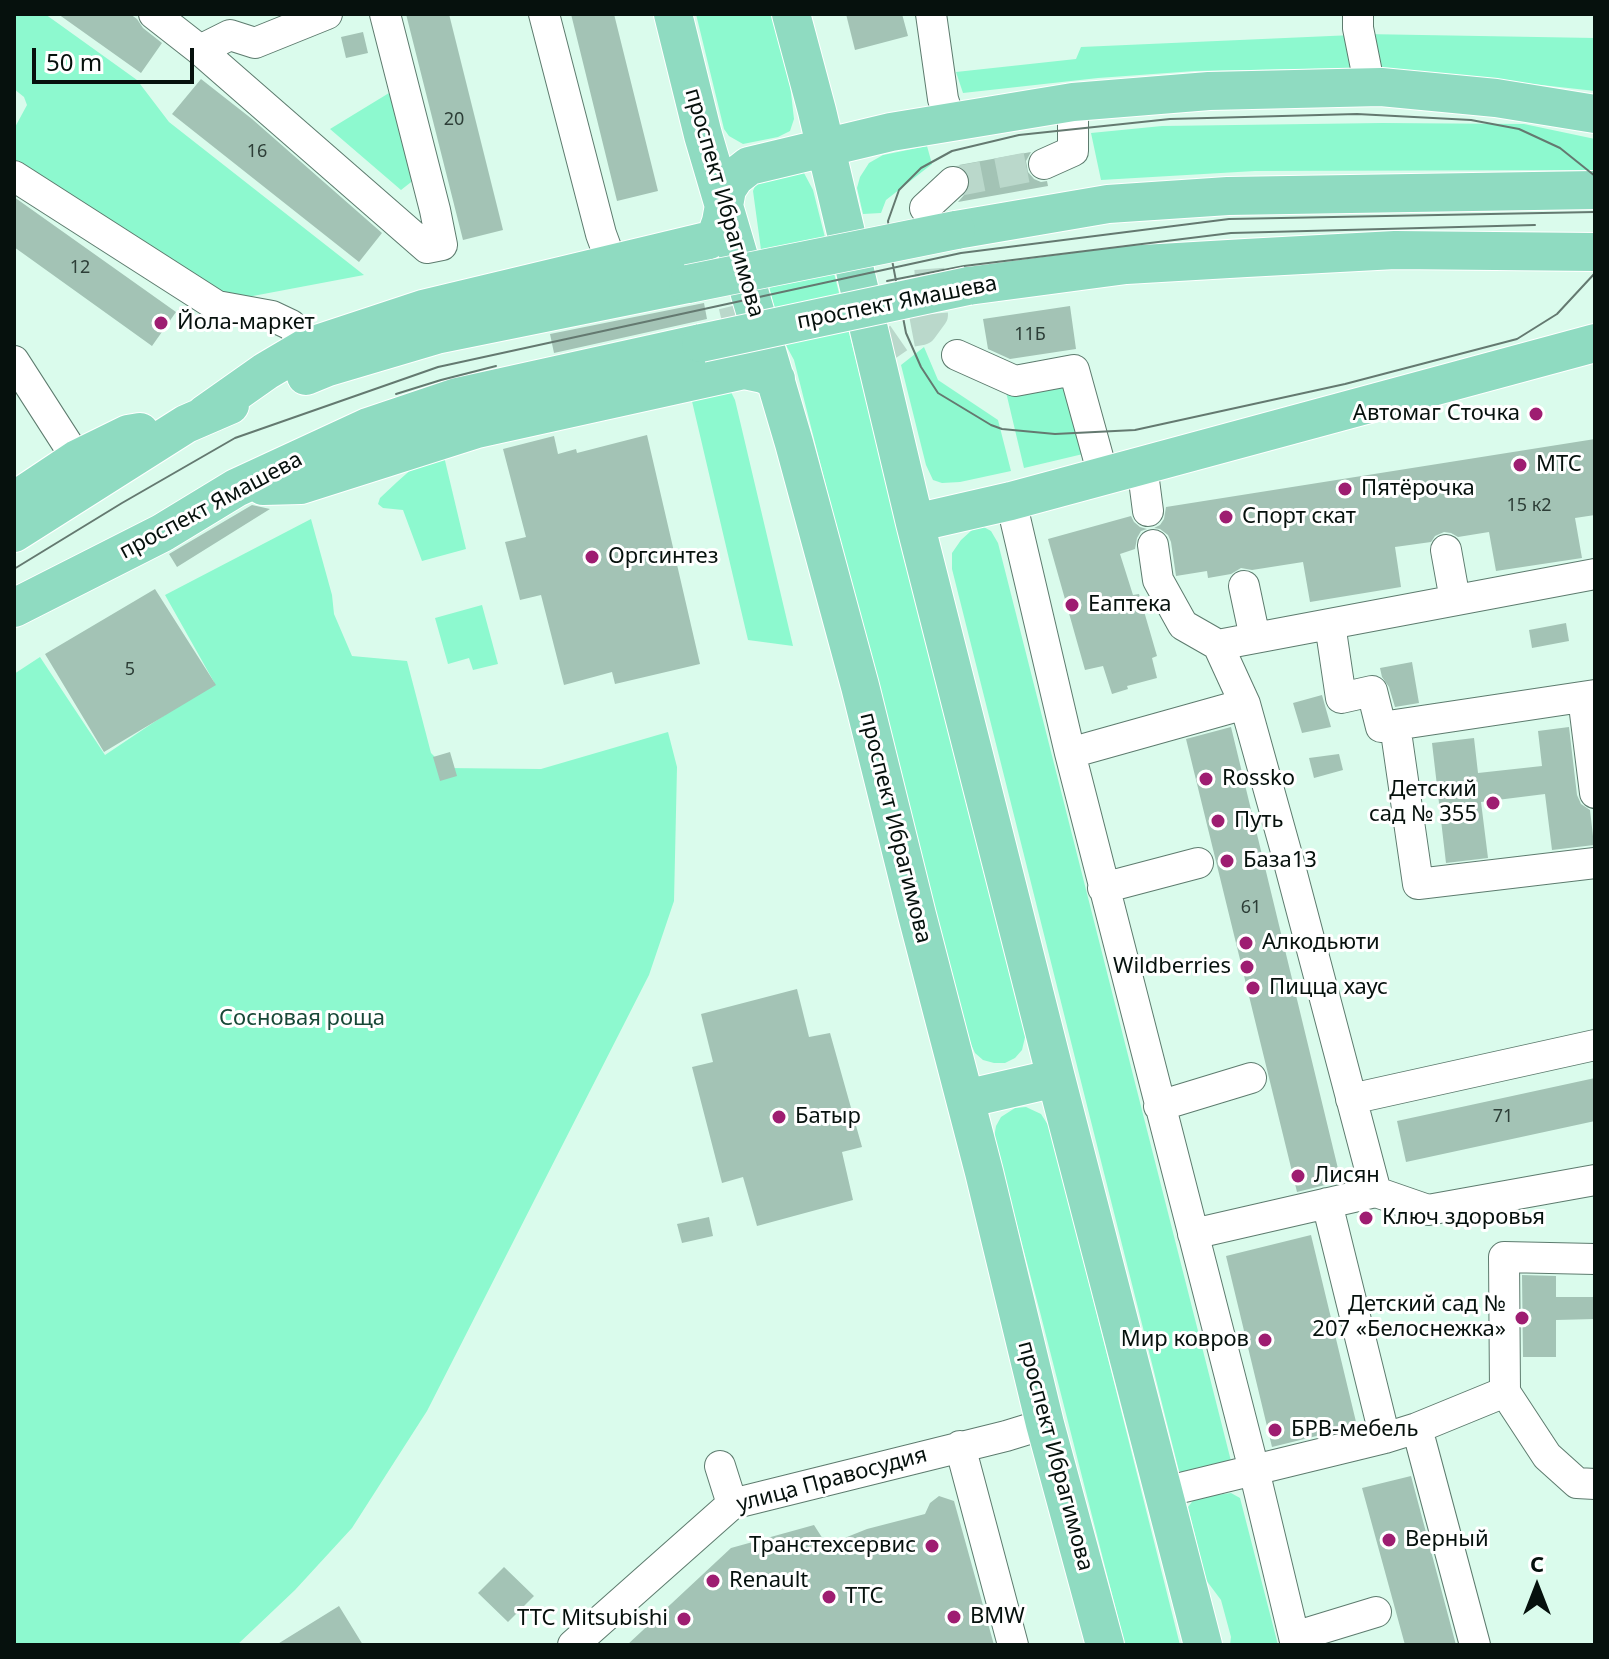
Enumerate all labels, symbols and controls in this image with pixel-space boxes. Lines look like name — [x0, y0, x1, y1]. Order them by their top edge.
scale bar — [36, 32, 198, 82]
text: 50 m — [46, 45, 102, 78]
street label: проспект Ибрагимова — [679, 85, 769, 321]
house number: 20 — [444, 109, 464, 131]
house number: 16 — [247, 141, 267, 163]
house number: 12 — [70, 257, 90, 279]
street label: проспект Ямашева — [795, 271, 999, 335]
place label: Йола-маркет — [177, 310, 315, 336]
marker: Йола-маркет — [152, 314, 170, 332]
house number: 11Б — [1014, 324, 1046, 346]
place label: Автомаг Сточка — [1353, 401, 1520, 427]
marker: Автомаг Сточка — [1527, 405, 1545, 423]
street label: проспект Ямашева — [115, 447, 307, 565]
place label: МТС — [1536, 452, 1582, 478]
marker: МТС — [1511, 456, 1529, 474]
place label: Пятёрочка — [1361, 476, 1475, 502]
marker: Пятёрочка — [1336, 480, 1354, 498]
house number: 15 к2 — [1506, 495, 1552, 517]
place label: Спорт скат — [1242, 504, 1356, 530]
marker: Спорт скат — [1217, 508, 1235, 526]
place label: Оргсинтез — [608, 544, 718, 570]
marker: Оргсинтез — [583, 548, 601, 566]
place label: Еаптека — [1088, 592, 1171, 618]
marker: Еаптека — [1063, 596, 1081, 614]
house number: 5 — [125, 659, 135, 681]
street label: проспект Ибрагимова — [854, 710, 936, 946]
place label: Rossko — [1222, 766, 1295, 792]
marker: Rossko — [1197, 770, 1215, 788]
place label: Детский сад № 355 — [1369, 777, 1477, 828]
marker: Детский сад № 355 — [1484, 794, 1502, 812]
place label: Путь — [1234, 808, 1284, 834]
marker: Путь — [1209, 812, 1227, 830]
place label: База13 — [1243, 848, 1317, 874]
marker: База13 — [1218, 852, 1236, 870]
house number: 61 — [1241, 897, 1261, 919]
place label: Алкодьюти — [1262, 930, 1380, 956]
marker: Алкодьюти — [1237, 934, 1255, 952]
place label: Wildberries — [1113, 954, 1231, 980]
marker: Wildberries — [1238, 958, 1256, 976]
place label: Пицца хаус — [1269, 975, 1388, 1001]
marker: Пицца хаус — [1244, 979, 1262, 997]
park label: Сосновая роща — [219, 1006, 385, 1032]
place label: Батыр — [795, 1104, 861, 1130]
house number: 71 — [1493, 1106, 1513, 1128]
marker: Батыр — [770, 1108, 788, 1126]
place label: Лисян — [1314, 1163, 1380, 1189]
marker: Лисян — [1289, 1167, 1307, 1185]
place label: Ключ здоровья — [1382, 1205, 1545, 1231]
marker: Ключ здоровья — [1357, 1209, 1375, 1227]
place label: Детский сад № 207 «Белоснежка» — [1312, 1292, 1506, 1344]
marker: Детский сад № 207 «Белоснежка» — [1513, 1309, 1531, 1327]
place label: Мир ковров — [1121, 1327, 1249, 1353]
marker: Мир ковров — [1256, 1331, 1274, 1349]
street label: проспект Ибрагимова — [1012, 1338, 1098, 1574]
place label: БРВ-мебель — [1291, 1417, 1418, 1443]
marker: БРВ-мебель — [1266, 1421, 1284, 1439]
street label: улица Правосудия — [734, 1442, 930, 1518]
place label: Верный — [1405, 1527, 1489, 1553]
marker: Верный — [1380, 1531, 1398, 1549]
place label: Транстехсервис — [749, 1533, 916, 1559]
marker: Транстехсервис — [923, 1537, 941, 1555]
north arrow — [1497, 1547, 1577, 1627]
text: С — [1530, 1548, 1544, 1578]
place label: Renault — [729, 1568, 808, 1594]
marker: Renault — [704, 1572, 722, 1590]
place label: ТТС — [845, 1584, 884, 1610]
marker: ТТС — [820, 1588, 838, 1606]
place label: BMW — [970, 1604, 1025, 1630]
place label: ТТС Mitsubishi — [517, 1606, 668, 1632]
marker: BMW — [945, 1608, 963, 1626]
marker: ТТС Mitsubishi — [675, 1610, 693, 1628]

